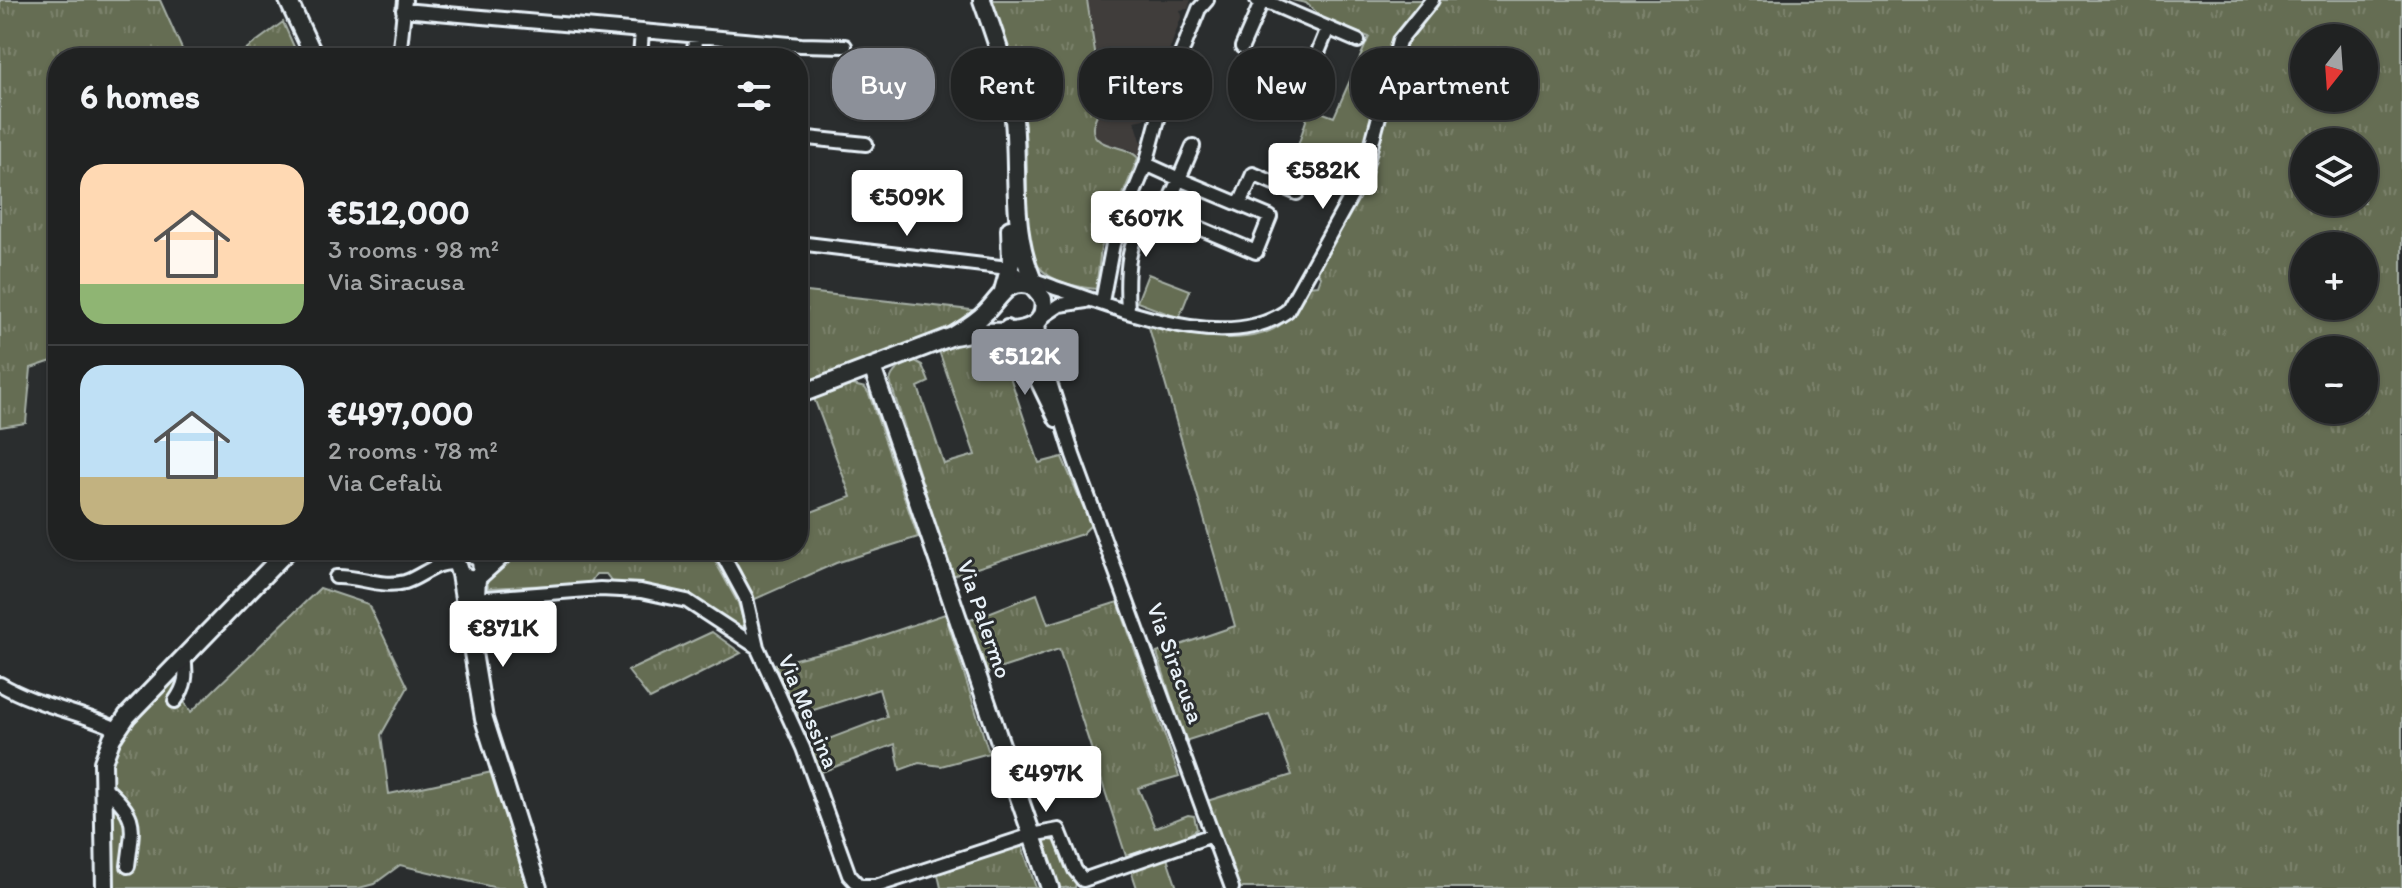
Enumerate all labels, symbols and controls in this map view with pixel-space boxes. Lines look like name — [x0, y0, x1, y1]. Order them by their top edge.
north arrow — [2290, 24, 2378, 112]
map controls — [2290, 24, 2378, 424]
chip: Buy — [832, 48, 935, 120]
chip: Rent — [951, 48, 1063, 120]
chip: Filters — [1079, 48, 1212, 120]
chip: New — [1228, 48, 1335, 120]
chip: Apartment — [1351, 48, 1538, 120]
icon: filters — [732, 74, 776, 118]
text: 6 homes — [80, 76, 200, 117]
button: layers — [2290, 128, 2378, 216]
pin: €582K — [1267, 143, 1379, 211]
text: €582K — [1286, 153, 1360, 185]
pin: €509K — [851, 170, 963, 238]
text: €509K — [870, 180, 944, 212]
pin: €607K — [1090, 191, 1202, 259]
text: €512,000 — [328, 192, 470, 233]
icon: home — [144, 196, 240, 292]
text: €607K — [1109, 201, 1183, 233]
button: + — [2290, 232, 2378, 320]
text: 3 rooms · 98 m² — [328, 233, 499, 265]
text: Via Siracusa — [328, 265, 465, 297]
pin: €512K — [969, 329, 1081, 397]
button: − — [2290, 336, 2378, 424]
text: €512K — [990, 339, 1060, 371]
text: €497,000 — [328, 393, 473, 434]
icon: home — [144, 397, 240, 493]
text: 2 rooms · 78 m² — [328, 434, 498, 466]
text: Via Cefalù — [328, 466, 442, 498]
street label: Via Palermo — [951, 556, 1019, 682]
street label: Via Siracusa — [1141, 599, 1211, 728]
pin: €871K — [447, 601, 559, 669]
text: €871K — [468, 611, 538, 643]
street label: Via Messina — [772, 649, 846, 773]
pin: €497K — [990, 746, 1102, 814]
text: €497K — [1009, 756, 1083, 788]

